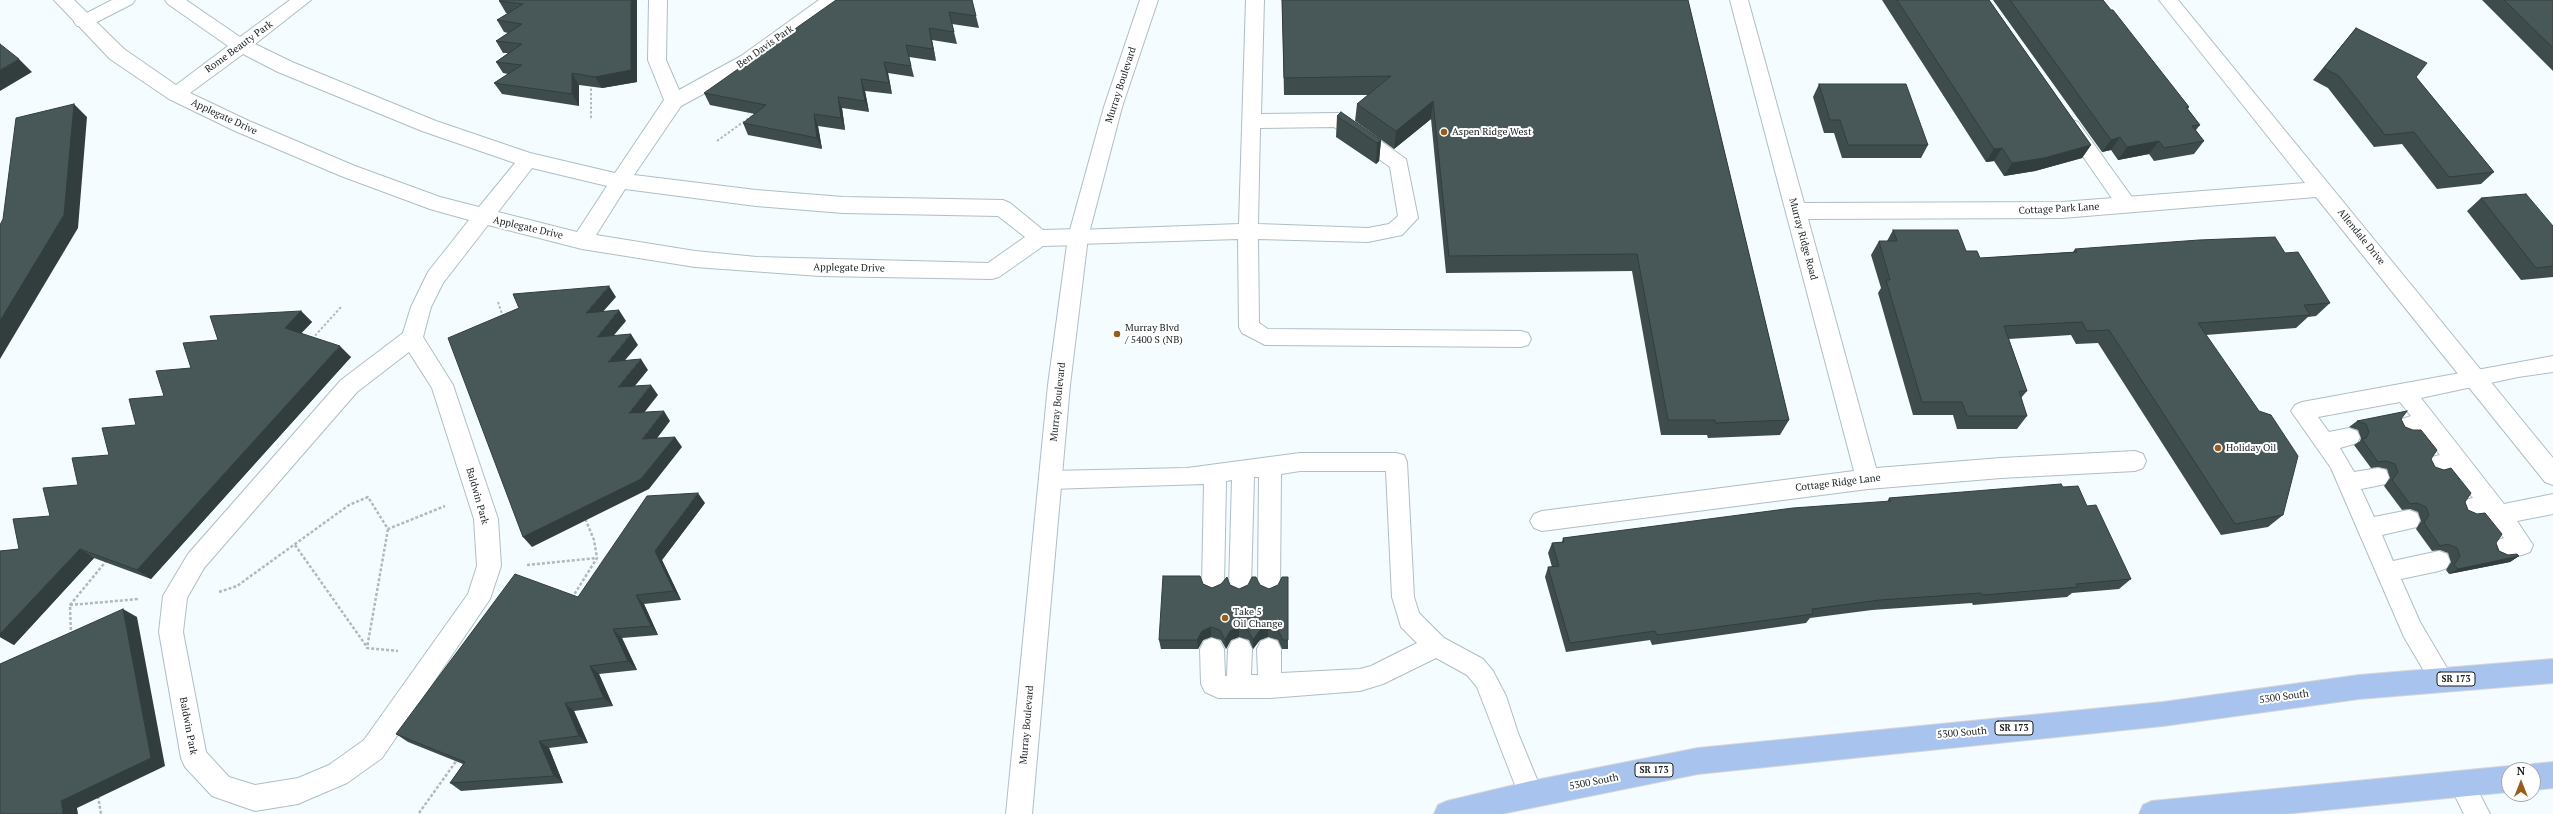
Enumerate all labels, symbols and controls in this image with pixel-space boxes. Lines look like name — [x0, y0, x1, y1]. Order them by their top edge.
street label: Rome Beauty Park — [203, 18, 275, 76]
street label: Ben Davis Park — [734, 23, 796, 71]
street label: Murray Boulevard — [1103, 45, 1139, 125]
street label: Applegate Drive — [189, 96, 259, 138]
place label: Aspen Ridge West — [1452, 126, 1532, 138]
marker: Aspen Ridge West — [1439, 127, 1449, 137]
street label: Murray Ridge Road — [1786, 197, 1820, 281]
street label: Cottage Park Lane — [2018, 201, 2100, 217]
street label: Allendale Drive — [2335, 207, 2387, 267]
street label: Applegate Drive — [492, 214, 564, 242]
street label: Applegate Drive — [813, 261, 885, 275]
place label: Murray Blvd / 5400 S (NB) — [1125, 322, 1183, 346]
marker: Murray Blvd / 5400 S (NB) — [1112, 329, 1122, 339]
street label: Murray Boulevard — [1048, 362, 1068, 442]
place label: Holiday Oil — [2226, 442, 2276, 454]
marker: Holiday Oil — [2213, 443, 2223, 453]
street label: Baldwin Park — [463, 466, 491, 526]
street label: Cottage Ridge Lane — [1795, 472, 1881, 494]
place label: Take 5 Oil Change — [1233, 606, 1282, 630]
marker: Take 5 Oil Change — [1220, 613, 1230, 623]
road number: SR 173 — [2437, 672, 2475, 686]
street label: Murray Boulevard — [1018, 685, 1036, 765]
street label: 5300 South — [2258, 688, 2310, 706]
street label: Baldwin Park — [177, 696, 199, 756]
road number: SR 173 — [1995, 721, 2033, 735]
street label: 5300 South — [1937, 725, 1987, 741]
north arrow — [2501, 762, 2541, 802]
road number: SR 173 — [1635, 763, 1673, 777]
text: N — [2517, 764, 2525, 778]
street label: 5300 South — [1568, 771, 1620, 793]

